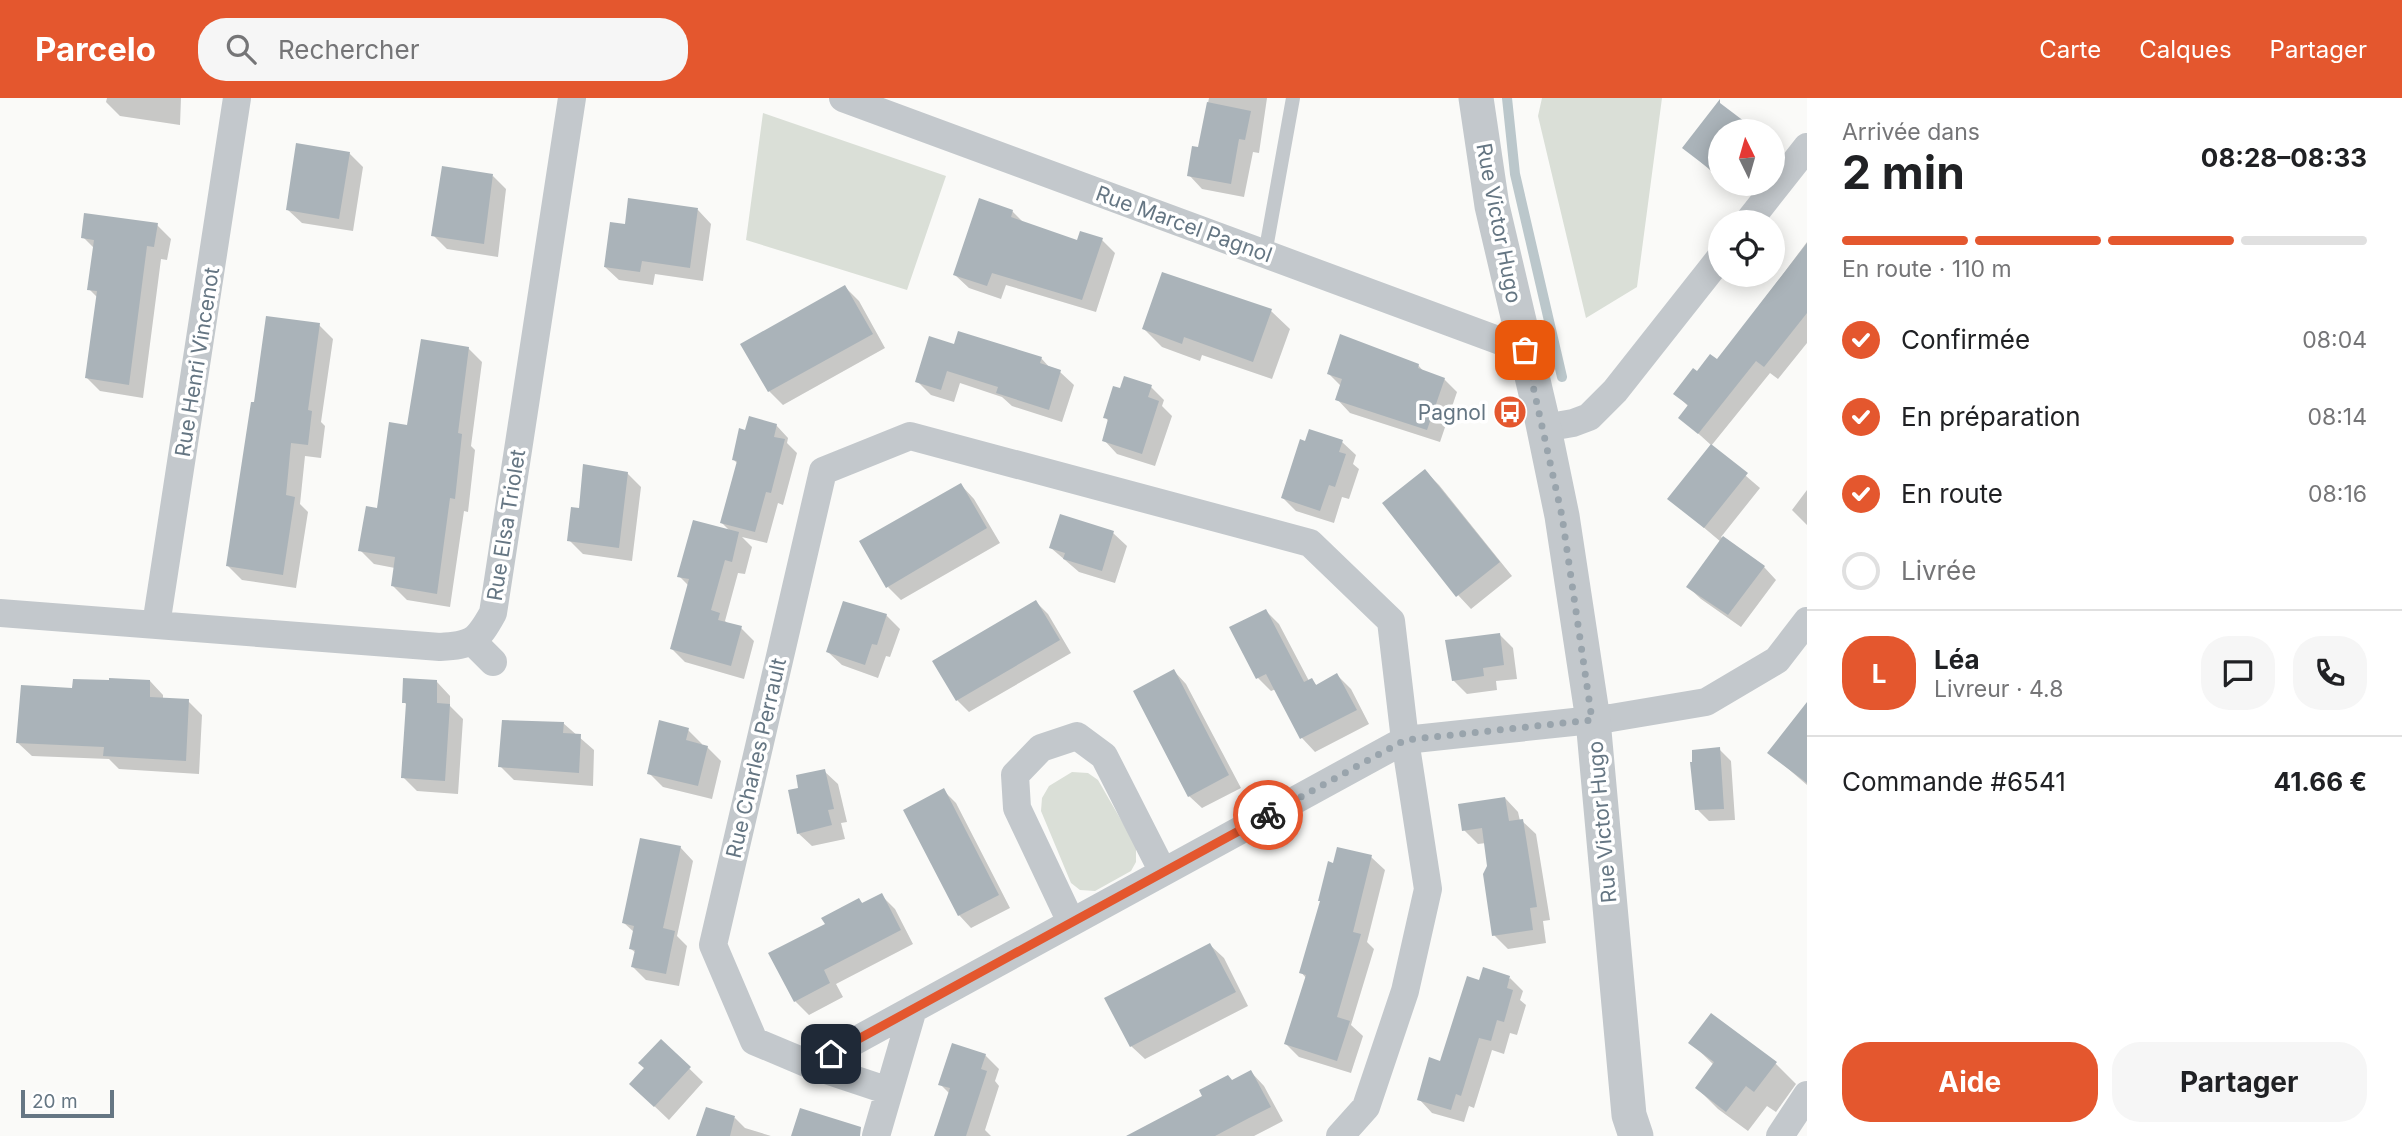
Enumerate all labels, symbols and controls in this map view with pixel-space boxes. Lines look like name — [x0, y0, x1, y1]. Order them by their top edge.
search box — [198, 18, 688, 81]
text: Parcelo — [35, 29, 156, 69]
icon: search — [222, 30, 260, 68]
text: Rechercher — [278, 34, 419, 65]
text: Carte — [2039, 35, 2101, 64]
text: Calques — [2139, 35, 2232, 64]
text: Partager — [2270, 35, 2367, 64]
text: Arrivée dans — [1842, 118, 1980, 146]
north arrow — [1708, 119, 1785, 196]
map controls — [1708, 119, 1785, 287]
street label: Rue Victor Hugo — [1471, 141, 1527, 305]
text: 08:28–08:33 — [2201, 142, 2367, 173]
text: 2 min — [1842, 144, 1965, 200]
street label: Rue Marcel Pagnol — [1092, 180, 1276, 268]
button: locate — [1708, 210, 1785, 287]
text: En route · 110 m — [1842, 255, 2012, 283]
street label: Rue Henri Vincenot — [170, 265, 224, 459]
pin — [1495, 320, 1555, 380]
icon: check — [1842, 321, 1880, 359]
text: Confirmée — [1901, 324, 2030, 355]
text: 08:04 — [2302, 326, 2367, 354]
icon: bag — [1506, 331, 1544, 369]
bus stop icon: Pagnol — [1491, 393, 1529, 431]
icon: check — [1842, 398, 1880, 436]
place label: Pagnol — [1418, 400, 1486, 425]
text: En préparation — [1901, 401, 2081, 432]
text: 08:14 — [2307, 403, 2367, 431]
street label: Rue Elsa Triolet — [482, 447, 530, 603]
icon: check — [1842, 475, 1880, 513]
text: En route — [1901, 478, 2003, 509]
text: 08:16 — [2308, 480, 2367, 508]
text: Livrée — [1901, 555, 1976, 586]
button: chat — [2201, 636, 2275, 710]
button: phone — [2293, 636, 2367, 710]
text: Léa — [1934, 644, 1980, 675]
street label: Rue Charles Perrault — [721, 656, 791, 860]
text: L — [1872, 658, 1886, 689]
text: Livreur · 4.8 — [1934, 675, 2063, 703]
street label: Rue Victor Hugo — [1582, 740, 1622, 904]
text: Commande #6541 — [1842, 766, 2066, 797]
text: 41.66 € — [2274, 766, 2367, 797]
courier — [1233, 780, 1303, 850]
icon: bike — [1249, 796, 1287, 834]
pin — [801, 1024, 861, 1084]
icon: home — [812, 1035, 850, 1073]
button: Aide — [1842, 1042, 2098, 1122]
button: Partager — [2112, 1042, 2367, 1122]
scale bar — [21, 1087, 114, 1119]
text: 20 m — [32, 1090, 78, 1113]

